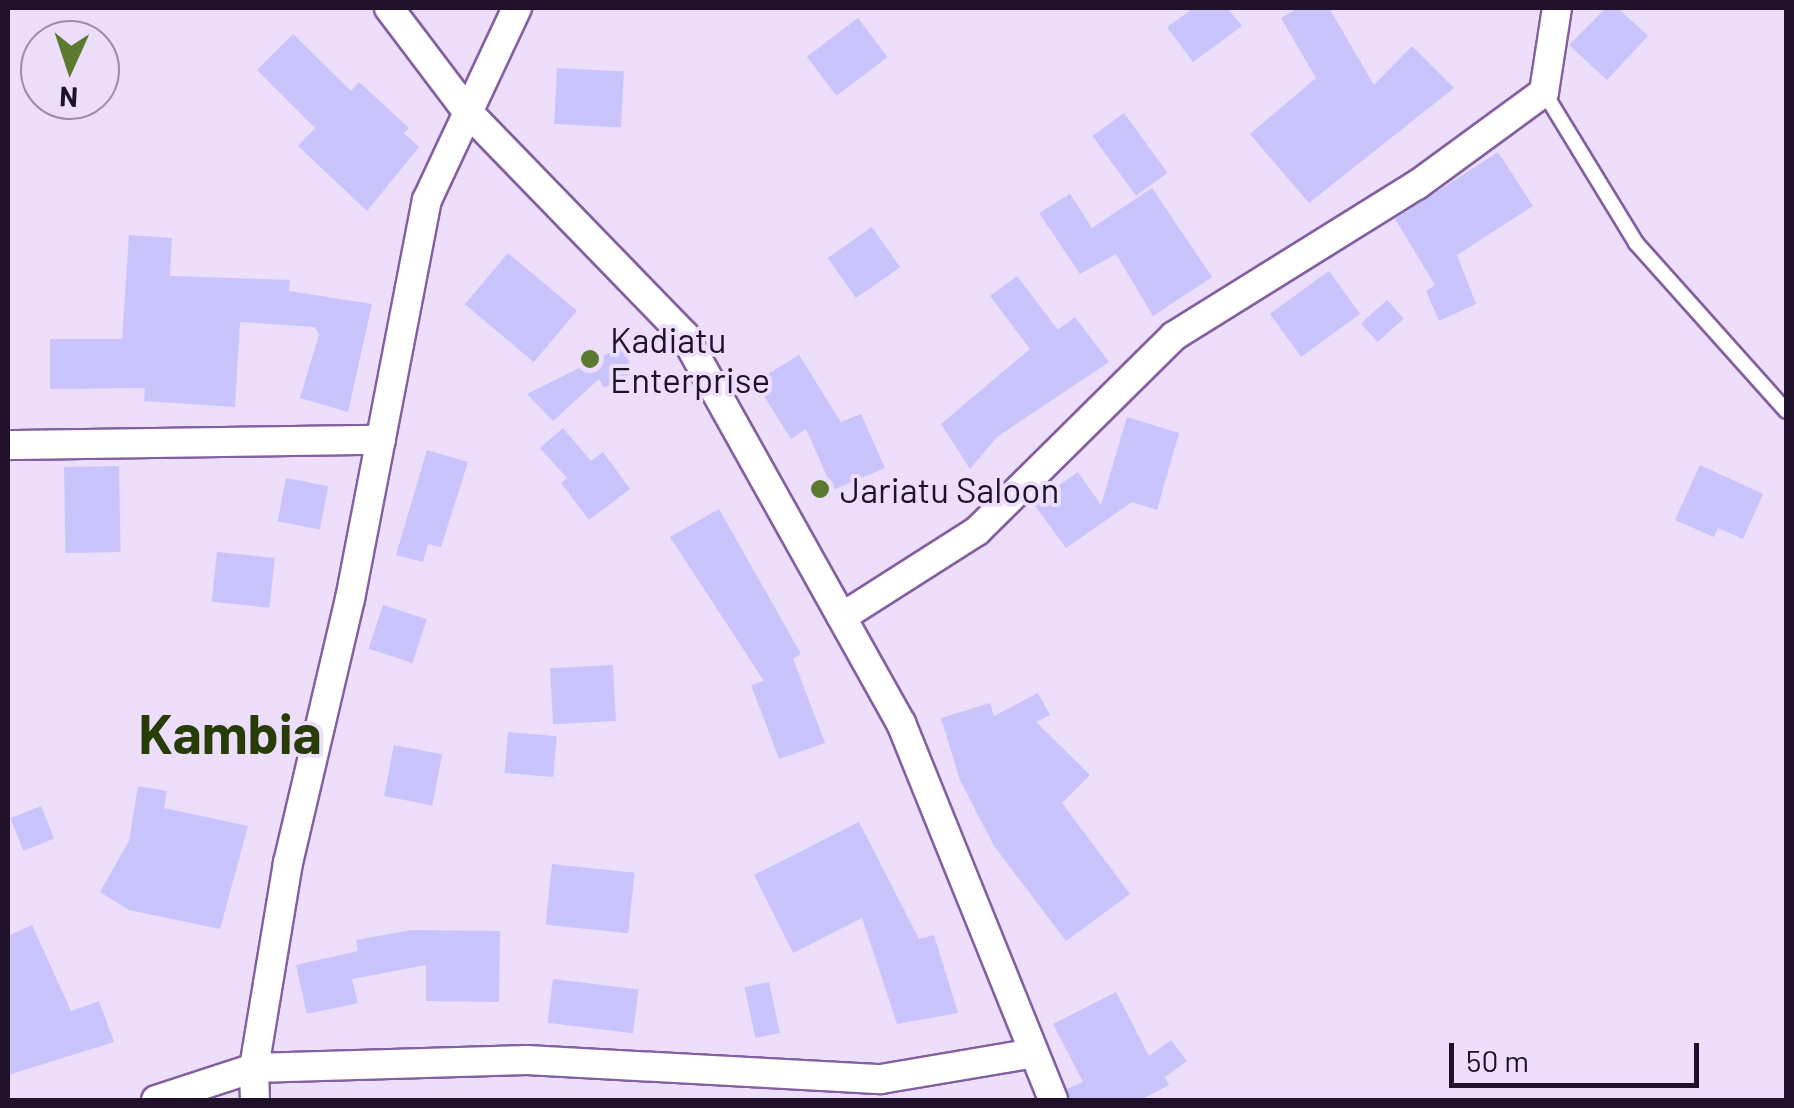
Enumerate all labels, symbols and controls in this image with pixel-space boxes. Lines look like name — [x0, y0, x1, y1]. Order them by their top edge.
north arrow — [20, 20, 120, 120]
text: N — [58, 80, 79, 115]
place label: Kadiatu Enterprise — [610, 318, 770, 400]
marker: Kadiatu Enterprise — [579, 348, 601, 370]
place label: Jariatu Saloon — [840, 468, 1059, 510]
marker: Jariatu Saloon — [809, 478, 831, 500]
district label: Kambia — [138, 700, 322, 766]
scale bar — [1454, 1023, 1704, 1085]
text: 50 m — [1466, 1042, 1529, 1078]

